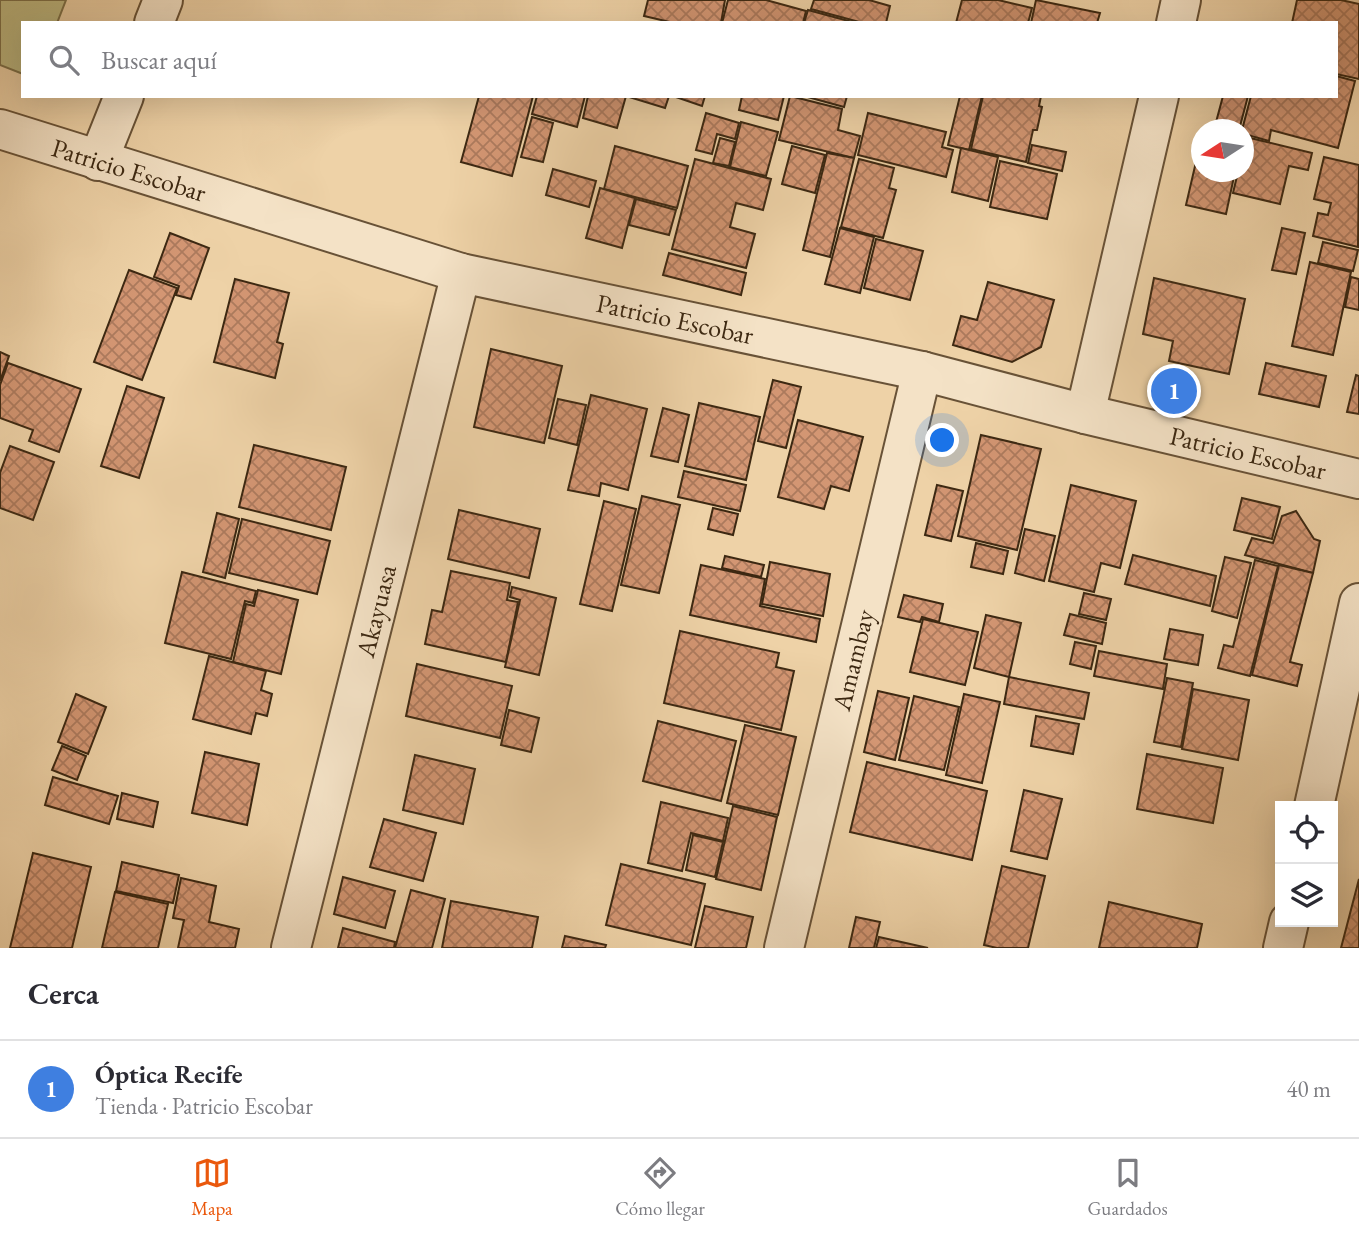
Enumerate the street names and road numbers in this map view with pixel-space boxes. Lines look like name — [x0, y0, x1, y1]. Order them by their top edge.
street label: Patricio Escobar — [48, 130, 211, 210]
street label: Patricio Escobar — [593, 286, 757, 352]
street label: Patricio Escobar — [1166, 418, 1330, 488]
street label: Akayuasa — [348, 560, 404, 662]
street label: Amambay — [824, 605, 882, 715]

